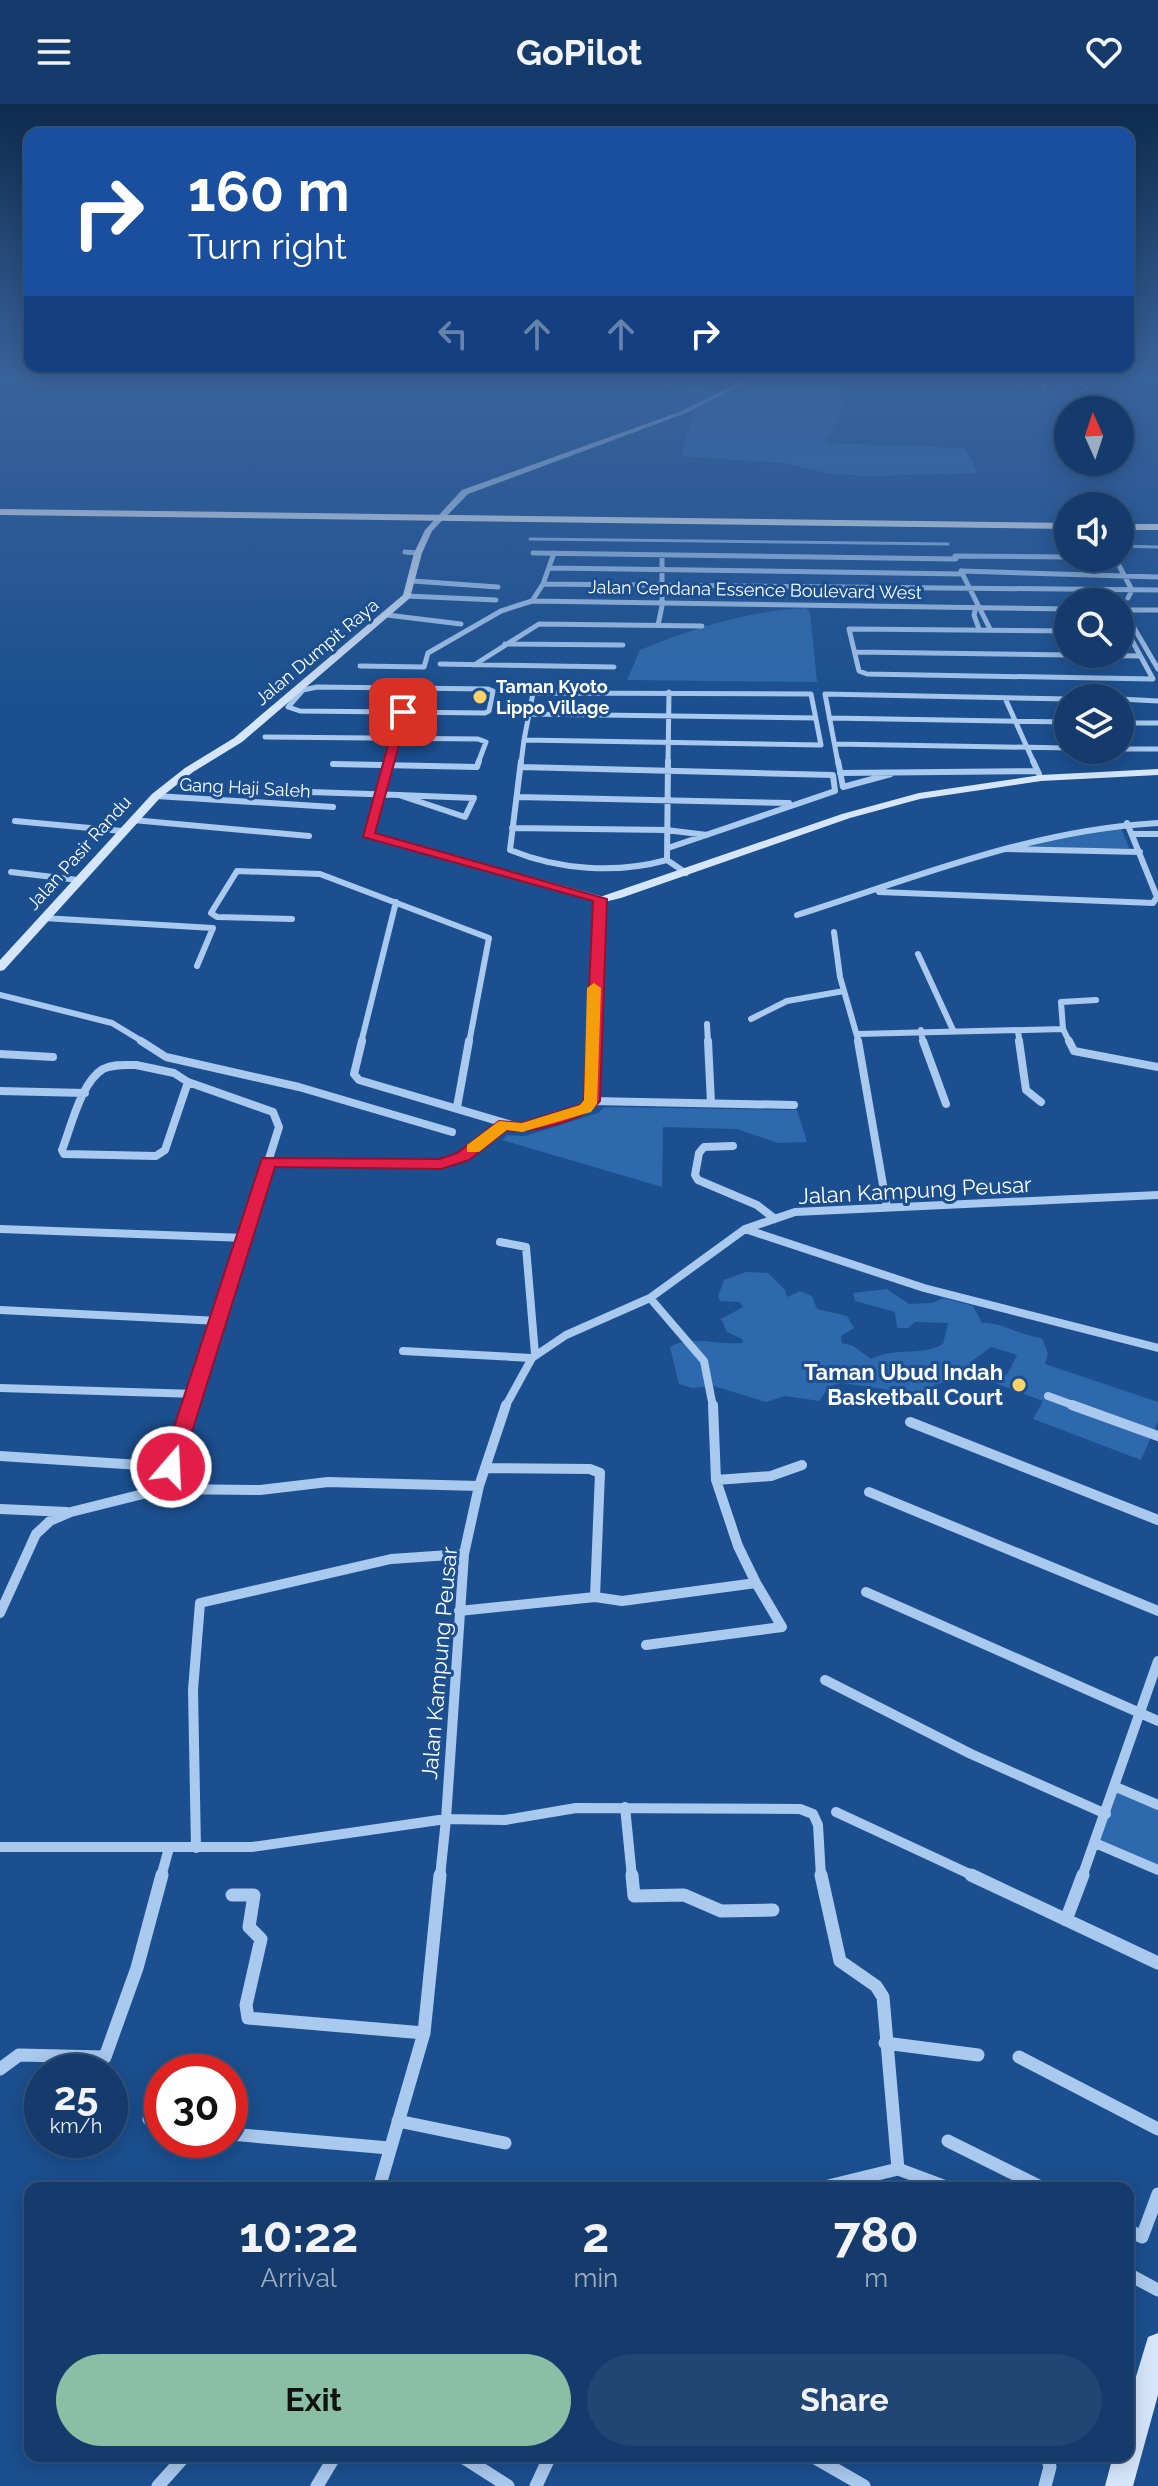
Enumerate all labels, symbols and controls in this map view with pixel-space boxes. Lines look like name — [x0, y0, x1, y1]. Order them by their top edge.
icon: menu — [32, 30, 76, 74]
icon: heart — [1082, 30, 1126, 74]
text: GoPilot — [516, 31, 642, 73]
text: 160 m — [188, 158, 350, 224]
icon: right — [56, 160, 160, 264]
text: Turn right — [188, 225, 347, 267]
icon: left — [431, 312, 475, 356]
icon: ahead — [515, 312, 559, 356]
icon: ahead — [599, 312, 643, 356]
icon: right — [683, 312, 727, 356]
north arrow — [1054, 396, 1134, 476]
map controls — [1054, 396, 1134, 764]
button: sound — [1054, 492, 1134, 572]
street label: Jalan Cendana Essence Boulevard West — [588, 576, 922, 603]
button: search — [1054, 588, 1134, 668]
street label: Jalan Dumpit Raya — [251, 594, 383, 709]
place label: Taman Kyoto Lippo Village — [496, 676, 609, 718]
pin — [369, 678, 437, 746]
button: layers — [1054, 684, 1134, 764]
marker: Taman Kyoto Lippo Village — [471, 688, 489, 706]
icon: arrive — [381, 690, 425, 734]
street label: Gang Haji Saleh — [179, 774, 311, 801]
street label: Jalan Pasir Randu — [22, 791, 135, 914]
street label: Jalan Kampung Peusar — [798, 1171, 1033, 1209]
place label: Taman Ubud Indah Basketball Court — [804, 1359, 1004, 1410]
marker: Taman Ubud Indah Basketball Court — [1010, 1376, 1028, 1394]
position arrow — [129, 1425, 213, 1509]
street label: Jalan Kampung Peusar — [416, 1545, 462, 1781]
speed limit sign: 30 — [144, 2054, 248, 2158]
text: 25 — [54, 2072, 98, 2119]
text: km/h — [50, 2114, 102, 2138]
text: 10:22 — [239, 2207, 358, 2263]
text: 2 — [582, 2207, 609, 2263]
text: 780 — [833, 2207, 919, 2263]
text: Arrival — [261, 2263, 337, 2293]
text: min — [574, 2263, 618, 2293]
text: m — [864, 2263, 888, 2293]
button: Exit — [56, 2354, 571, 2446]
button: Share — [587, 2354, 1102, 2446]

